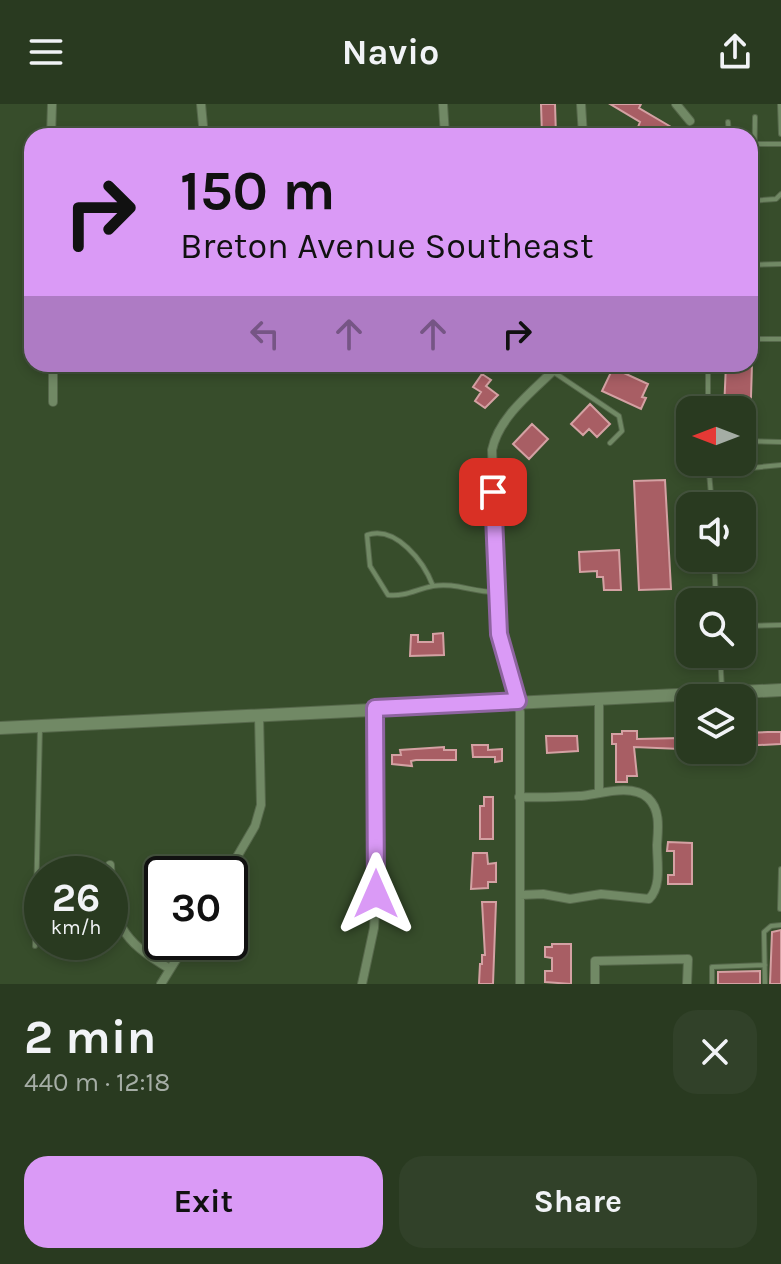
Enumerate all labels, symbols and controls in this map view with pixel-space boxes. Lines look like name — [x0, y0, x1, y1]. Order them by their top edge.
icon: menu — [24, 30, 68, 74]
icon: share — [713, 30, 757, 74]
text: Navio — [342, 31, 439, 73]
text: 150 m — [180, 158, 335, 223]
icon: right — [48, 160, 152, 264]
text: Breton Avenue Southeast — [180, 225, 594, 267]
icon: left — [243, 312, 287, 356]
icon: ahead — [327, 312, 371, 356]
icon: ahead — [411, 312, 455, 356]
icon: right — [495, 312, 539, 356]
north arrow — [676, 396, 756, 476]
map controls — [676, 396, 756, 764]
pin — [459, 458, 527, 526]
icon: arrive — [471, 470, 515, 514]
button: sound — [676, 492, 756, 572]
button: search — [676, 588, 756, 668]
button: layers — [676, 684, 756, 764]
position arrow — [334, 852, 418, 936]
speed limit sign: 30 — [144, 856, 248, 960]
text: 26 — [52, 874, 100, 921]
text: km/h — [51, 916, 101, 939]
text: 2 min — [24, 1009, 156, 1065]
button: close — [673, 1010, 757, 1094]
text: 440 m · 12:18 — [24, 1067, 170, 1098]
button: Exit — [24, 1156, 383, 1248]
button: Share — [399, 1156, 757, 1248]

